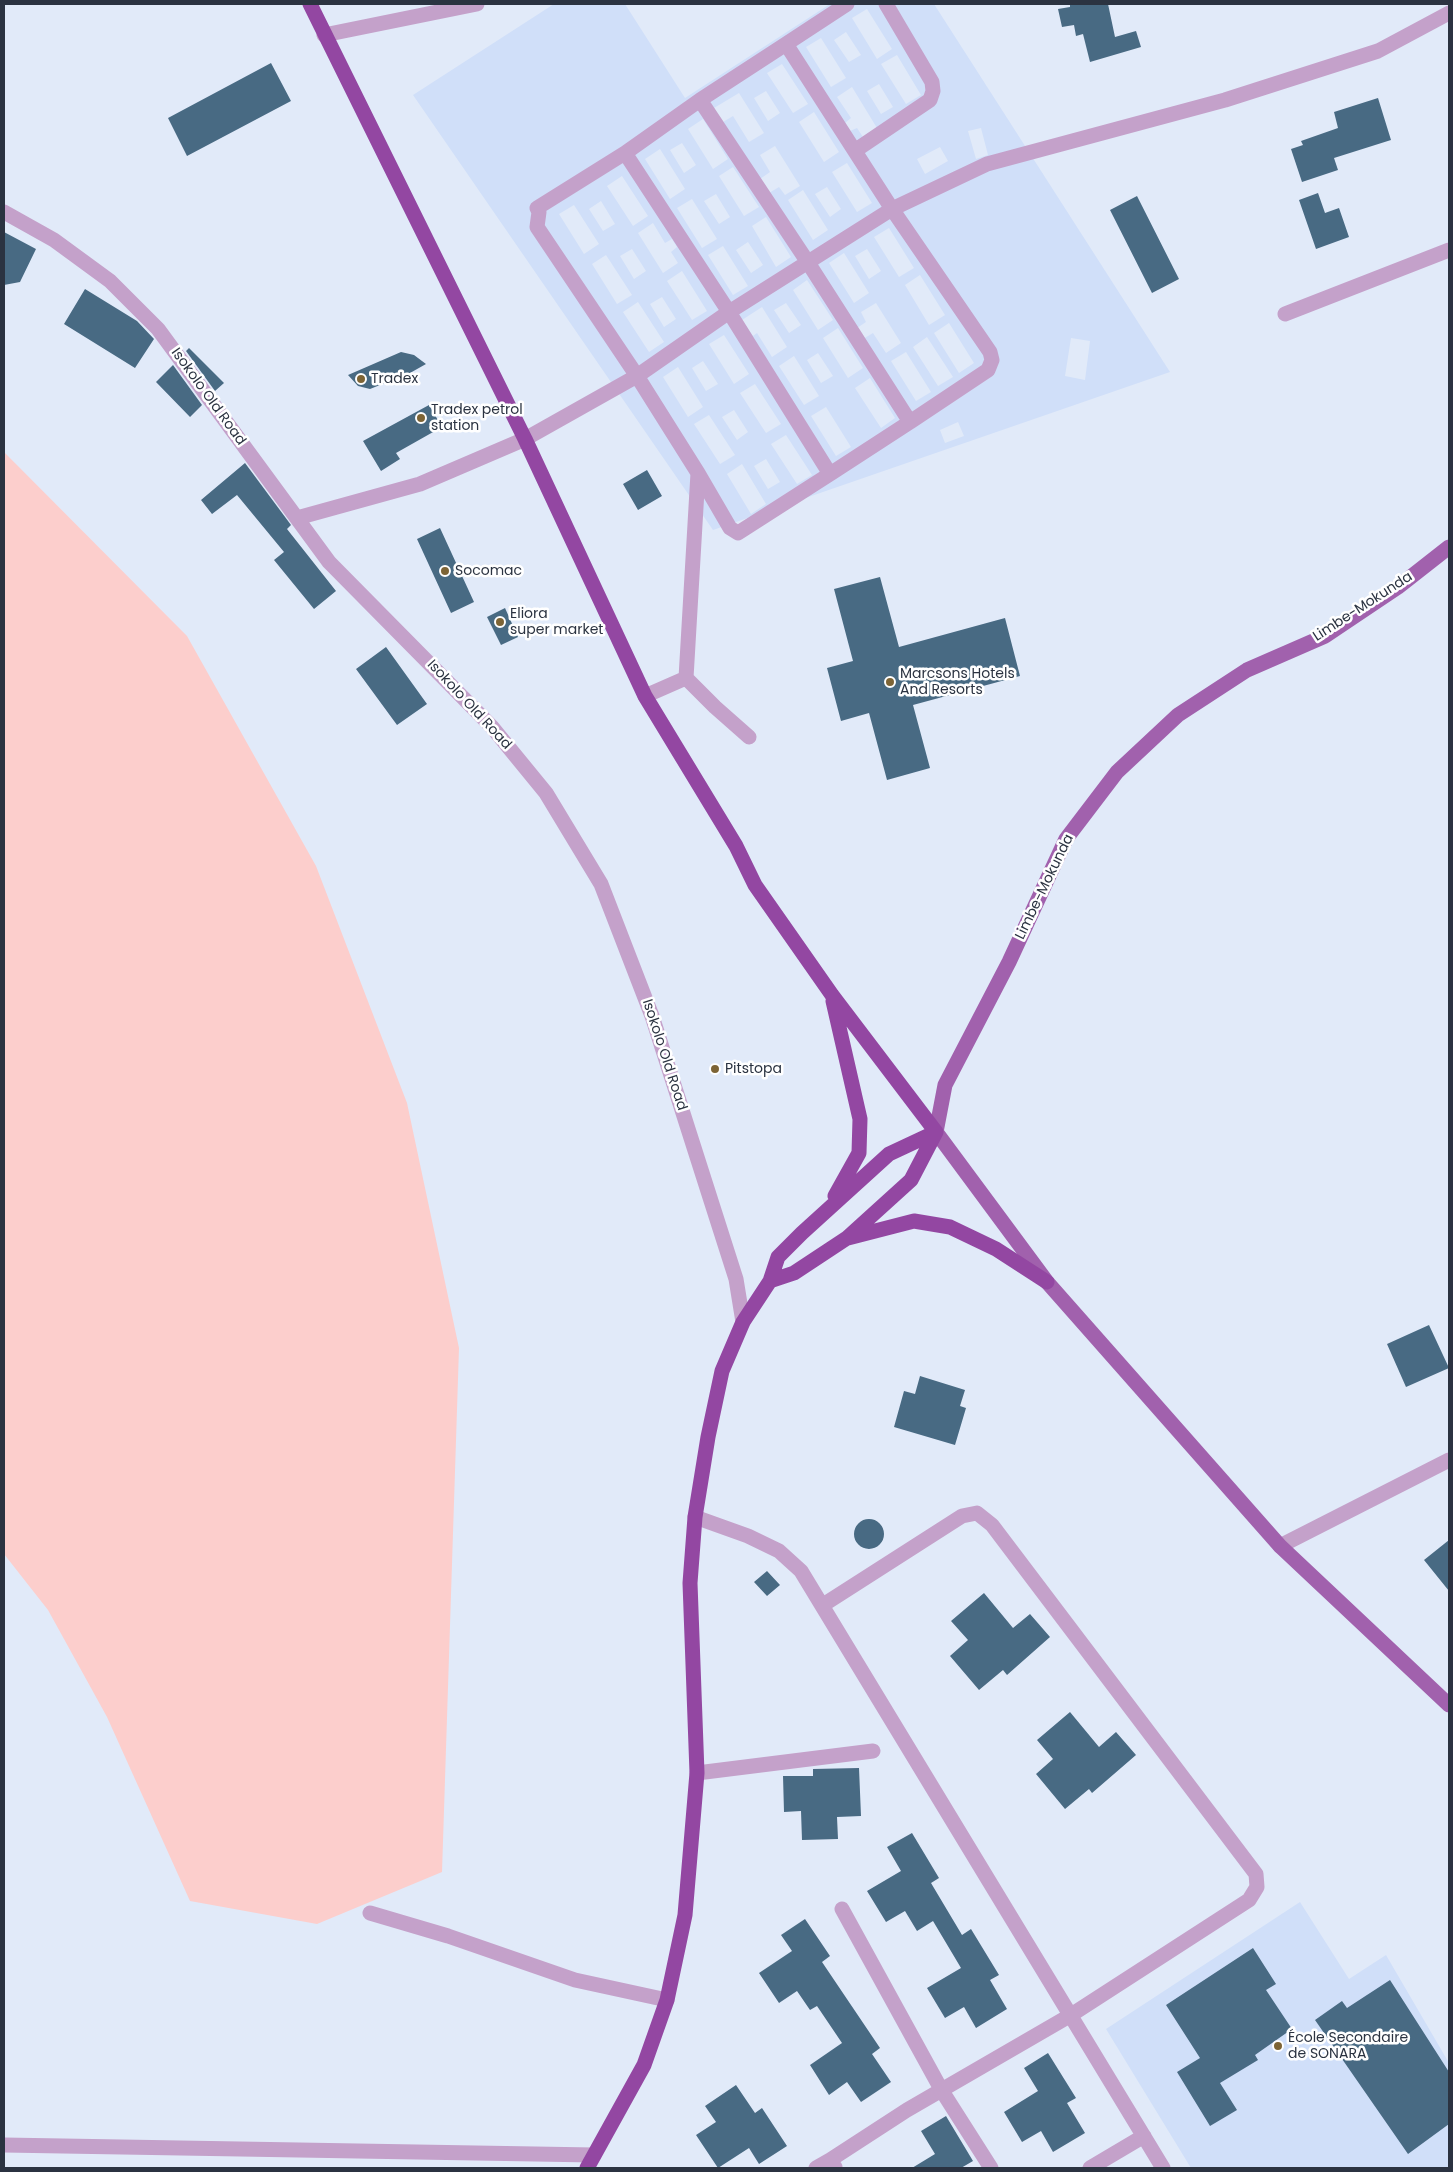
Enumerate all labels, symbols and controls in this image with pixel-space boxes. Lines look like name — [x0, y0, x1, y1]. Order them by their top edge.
street label: Isokolo Old Road — [167, 345, 249, 449]
place label: Tradex — [371, 371, 418, 387]
marker: Tradex — [355, 373, 367, 385]
place label: Tradex petrol station — [431, 402, 523, 434]
marker: Tradex petrol station — [415, 412, 427, 424]
place label: Socomac — [455, 563, 522, 579]
marker: Socomac — [439, 565, 451, 577]
street label: Limbe-Mokunda — [1310, 569, 1416, 645]
place label: Eliora super market — [510, 606, 603, 638]
marker: Eliora super market — [494, 616, 506, 628]
street label: Isokolo Old Road — [423, 657, 515, 753]
place label: Marcsons Hotels And Resorts — [900, 666, 1015, 699]
marker: Marcsons Hotels And Resorts — [884, 676, 896, 688]
street label: Limbe-Mokunda — [1012, 832, 1078, 942]
street label: Isokolo Old Road — [638, 997, 690, 1113]
place label: Pitstopa — [725, 1061, 782, 1077]
marker: Pitstopa — [709, 1063, 721, 1075]
place label: École Secondaire de SONARA — [1288, 2030, 1408, 2062]
marker: École Secondaire de SONARA — [1272, 2040, 1284, 2052]

